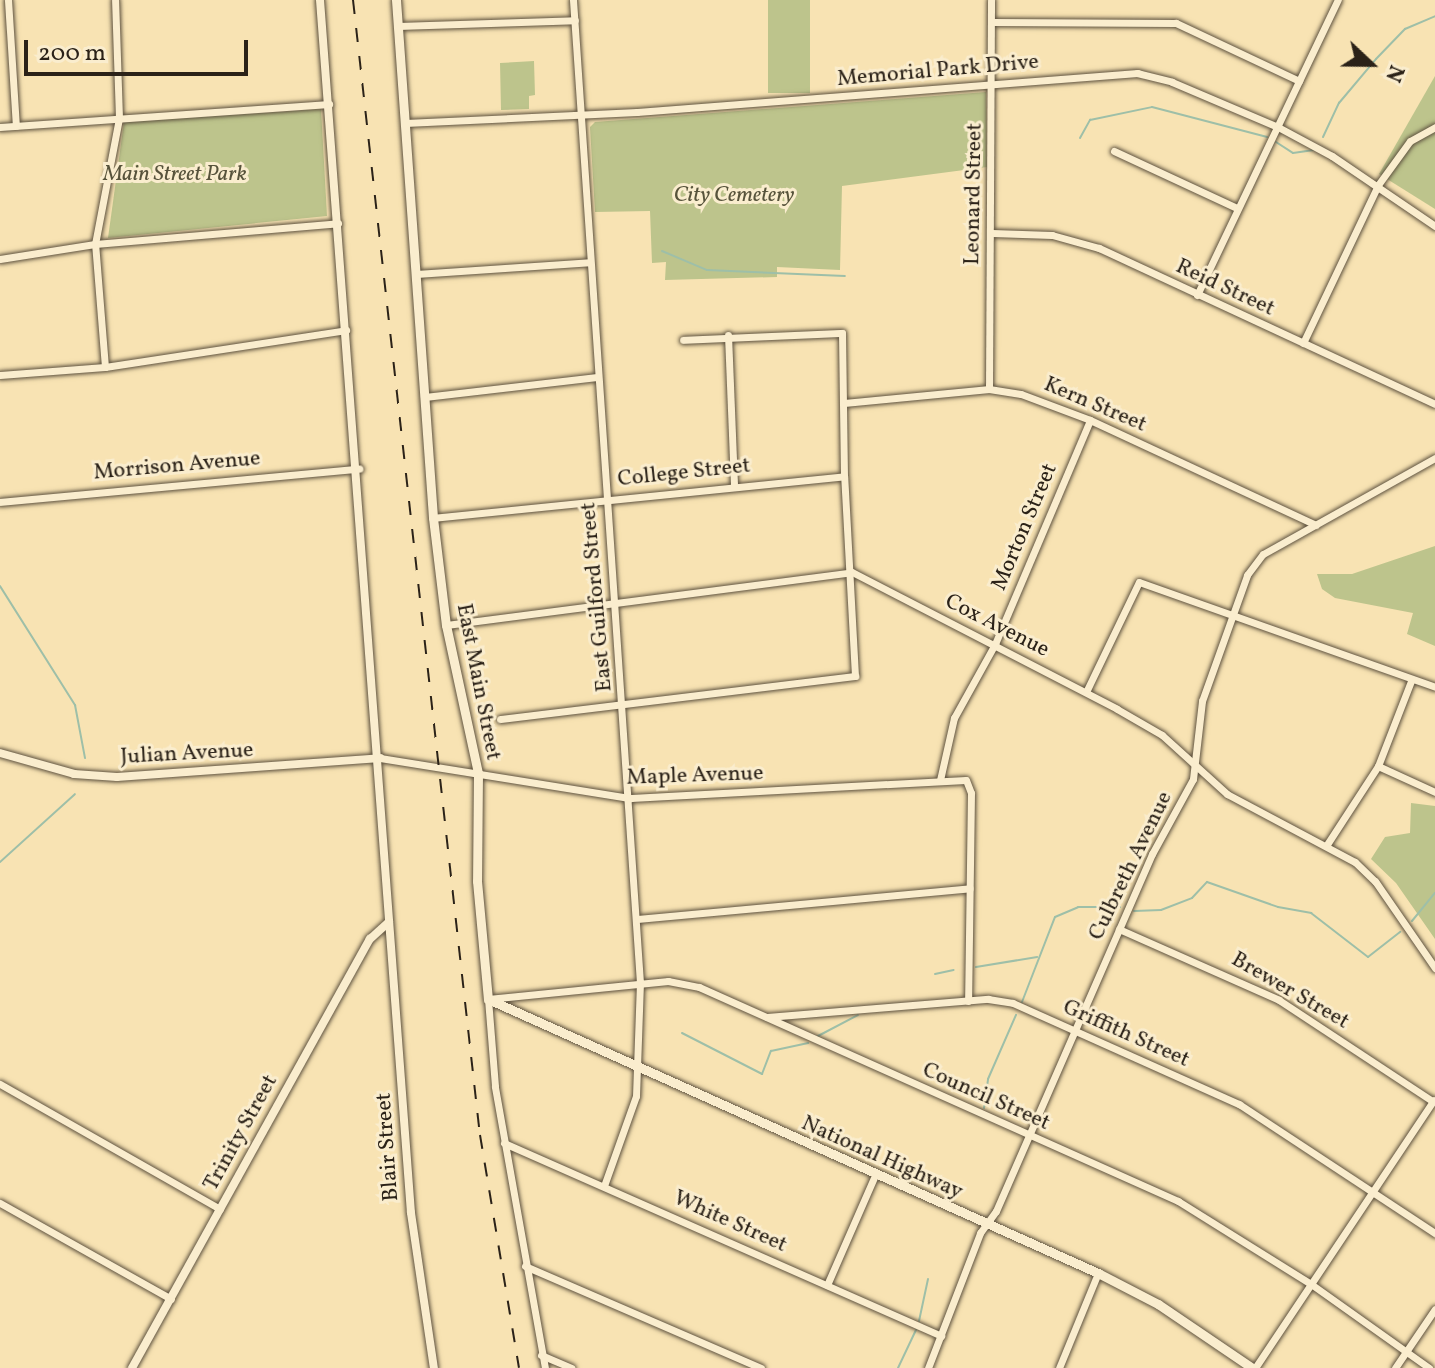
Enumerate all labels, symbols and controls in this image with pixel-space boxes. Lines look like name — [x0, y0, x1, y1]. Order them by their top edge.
scale bar — [28, 24, 252, 74]
north arrow — [1331, 24, 1411, 104]
text: 200 m — [38, 37, 106, 71]
street label: Memorial Park Drive — [836, 49, 1040, 93]
text: N — [1376, 60, 1411, 86]
street label: Leonard Street — [960, 123, 988, 265]
park label: Main Street Park — [103, 162, 247, 188]
park label: City Cemetery — [674, 183, 794, 209]
street label: Reid Street — [1171, 254, 1279, 322]
street label: Kern Street — [1040, 372, 1150, 438]
street label: Morrison Avenue — [92, 446, 262, 486]
street label: College Street — [616, 453, 752, 493]
street label: Morton Street — [986, 460, 1064, 594]
street label: East Guilford Street — [576, 501, 618, 693]
street label: Cox Avenue — [940, 588, 1054, 664]
street label: East Main Street — [450, 601, 506, 763]
street label: Julian Avenue — [120, 737, 254, 771]
street label: Maple Avenue — [626, 760, 764, 792]
street label: Culbreth Avenue — [1084, 787, 1178, 945]
street label: Brewer Street — [1226, 947, 1354, 1035]
street label: Griffith Street — [1059, 994, 1193, 1074]
street label: Council Street — [918, 1057, 1054, 1137]
street label: Trinity Street — [198, 1070, 284, 1196]
street label: Blair Street — [371, 1092, 405, 1202]
street label: National Highway — [797, 1111, 967, 1205]
street label: White Street — [669, 1185, 791, 1259]

